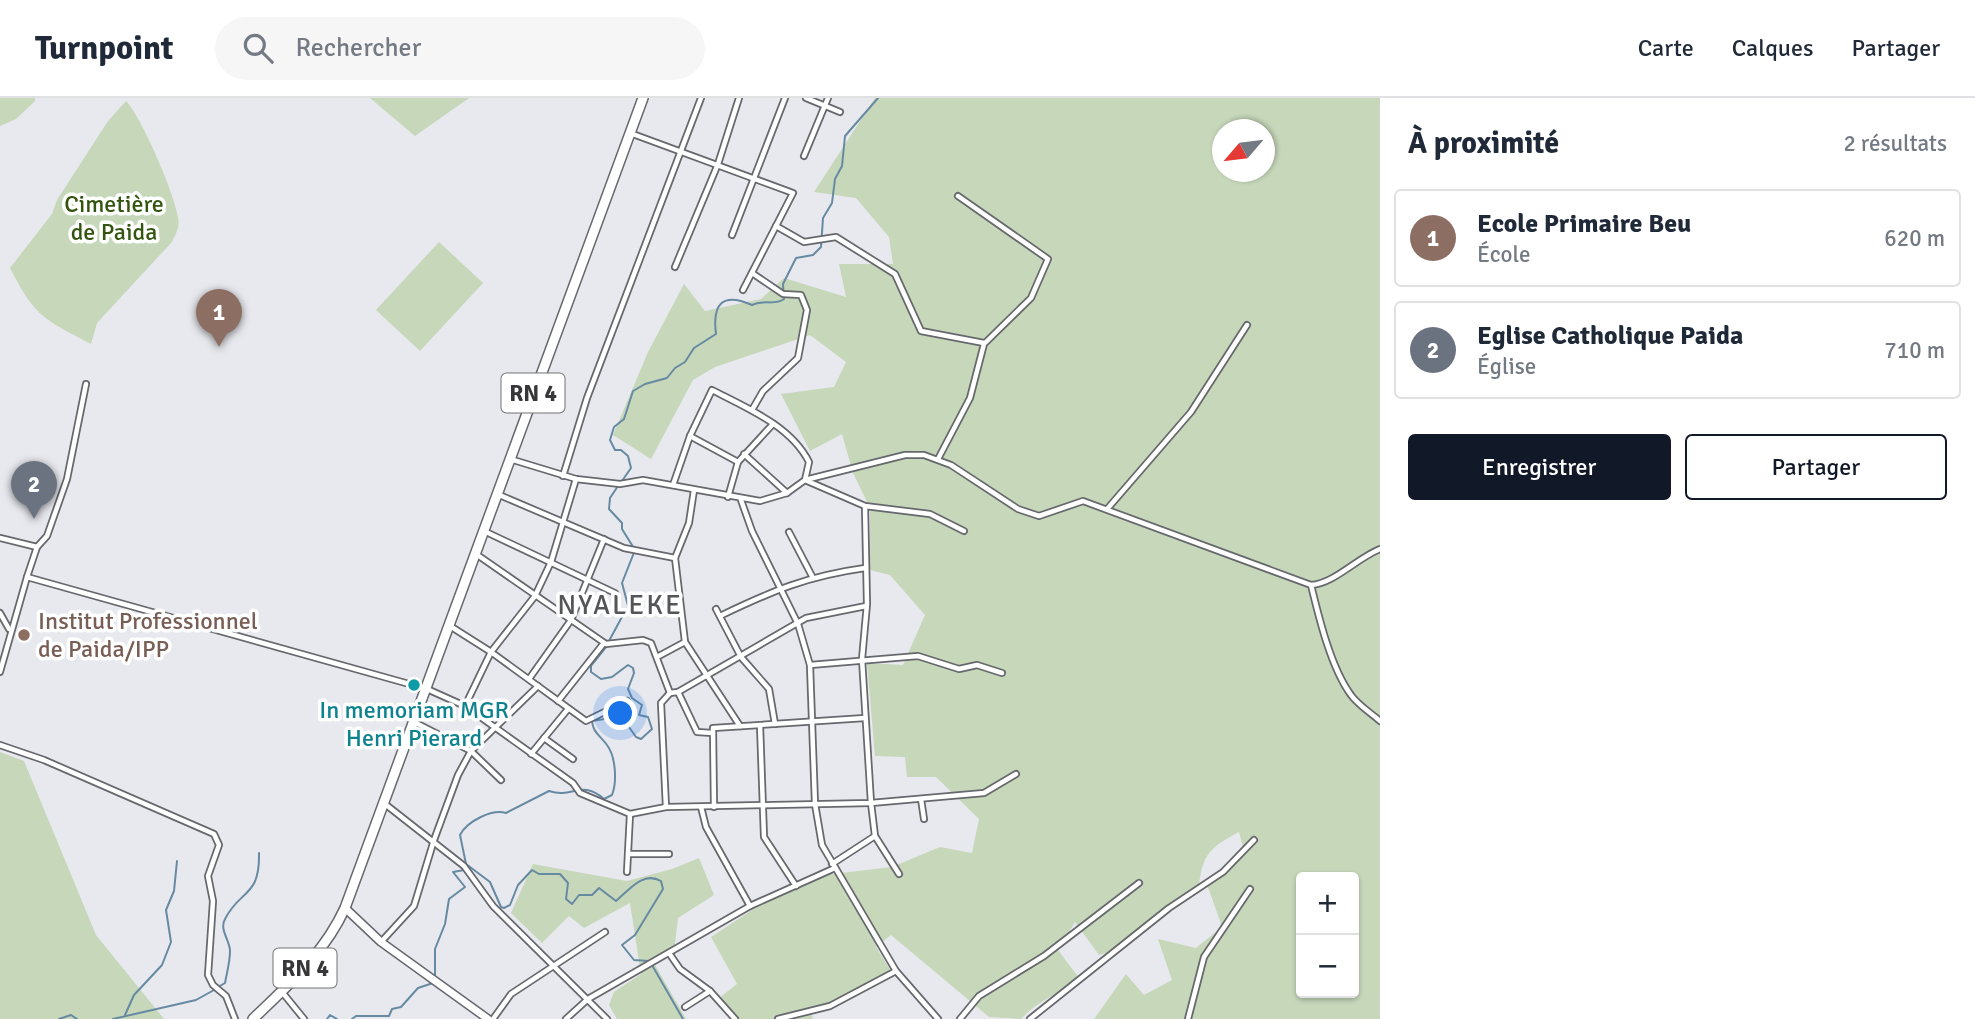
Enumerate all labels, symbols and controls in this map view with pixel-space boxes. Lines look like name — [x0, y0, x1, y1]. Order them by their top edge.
search box — [215, 17, 705, 80]
text: Turnpoint — [35, 28, 173, 69]
icon: search — [239, 29, 277, 67]
text: Rechercher — [295, 32, 421, 64]
text: Carte — [1638, 33, 1694, 63]
text: Calques — [1732, 33, 1813, 63]
text: Partager — [1851, 33, 1940, 63]
north arrow — [1212, 119, 1275, 182]
text: À proximité — [1408, 125, 1559, 162]
text: 2 résultats — [1843, 129, 1947, 158]
park label: Cimetière de Paida — [64, 189, 164, 247]
text: Ecole Primaire Beu — [1477, 208, 1691, 240]
text: 1 — [1427, 224, 1439, 253]
text: 620 m — [1884, 224, 1945, 253]
text: École — [1477, 240, 1530, 269]
pin: 1 — [196, 289, 242, 347]
text: Eglise Catholique Paida — [1477, 320, 1743, 352]
text: 2 — [1427, 336, 1439, 365]
text: 710 m — [1884, 336, 1945, 365]
text: Église — [1477, 352, 1536, 381]
road number: RN 4 — [502, 374, 564, 412]
button: Enregistrer — [1408, 434, 1671, 500]
button: Partager — [1685, 434, 1947, 500]
pin: 2 — [11, 461, 57, 519]
district label: NYALEKE — [557, 588, 683, 622]
place label: Institut Professionnel de Paida/IPP — [38, 606, 258, 664]
marker: Institut Professionnel de Paida/IPP — [16, 627, 32, 643]
marker: In memoriam MGR Henri Pierard — [406, 677, 422, 693]
place label: In memoriam MGR Henri Pierard — [319, 695, 509, 753]
your location — [603, 696, 637, 730]
map controls — [1296, 872, 1359, 998]
button: + — [1296, 872, 1359, 935]
button: − — [1296, 935, 1359, 998]
road number: RN 4 — [274, 948, 336, 988]

